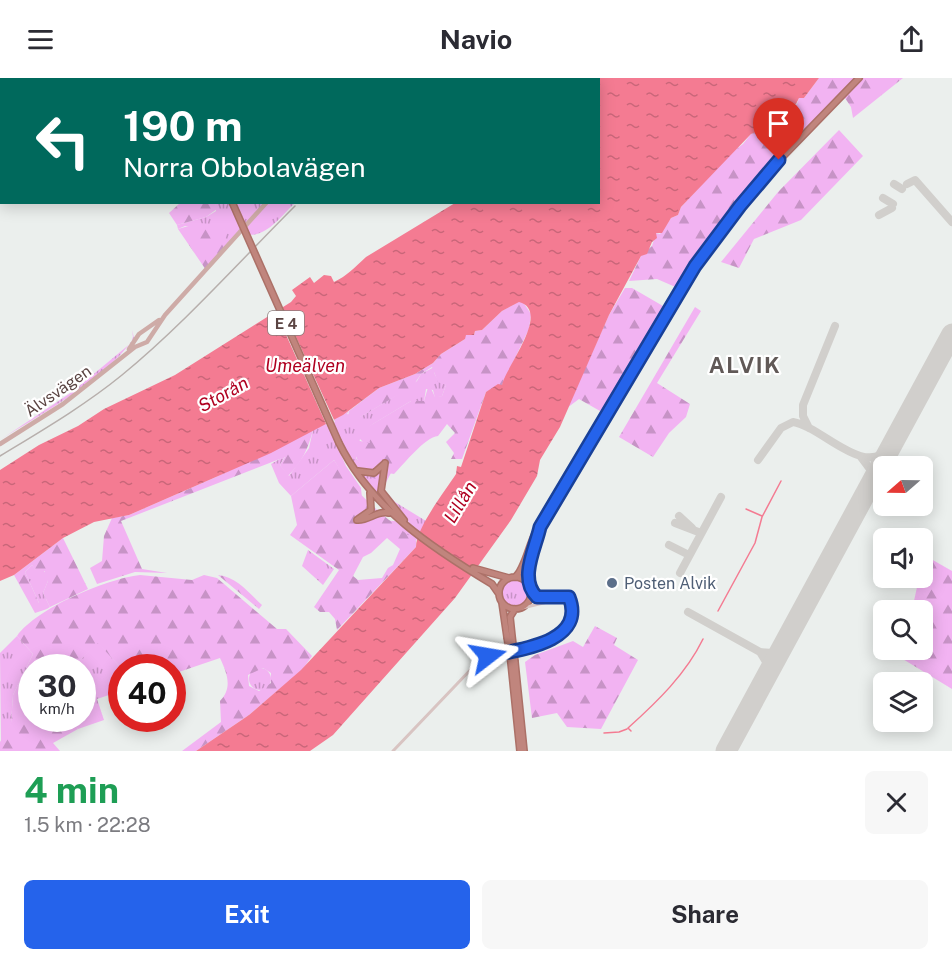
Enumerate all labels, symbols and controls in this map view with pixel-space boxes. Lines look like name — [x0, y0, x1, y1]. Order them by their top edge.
icon: menu — [24, 23, 57, 56]
text: Navio — [440, 23, 512, 55]
icon: share — [895, 23, 928, 56]
pin — [753, 98, 804, 160]
text: 190 m — [123, 101, 243, 150]
icon: left — [24, 102, 102, 180]
icon: arrive — [762, 107, 795, 140]
text: Norra Obbolavägen — [123, 151, 366, 183]
road number: E 4 — [268, 311, 304, 335]
district label: ALVIK — [709, 352, 781, 378]
water label: Umeälven — [265, 355, 345, 376]
street label: Älvsvägen — [21, 360, 95, 421]
water label: Storån — [194, 372, 252, 416]
north arrow — [873, 456, 933, 516]
map controls — [873, 456, 933, 732]
water label: Lillån — [439, 477, 481, 527]
button: sound — [873, 528, 933, 588]
place label: Posten Alvik — [624, 574, 716, 593]
marker: Posten Alvik — [605, 576, 619, 590]
button: search — [873, 600, 933, 660]
position arrow — [456, 624, 520, 688]
speed limit sign: 40 — [108, 654, 186, 732]
text: 30 — [37, 668, 77, 704]
button: layers — [873, 672, 933, 732]
text: km/h — [39, 700, 75, 717]
text: 4 min — [24, 769, 119, 811]
button: close — [865, 771, 928, 834]
text: 1.5 km · 22:28 — [24, 813, 151, 837]
button: Exit — [24, 880, 470, 949]
button: Share — [482, 880, 928, 949]

